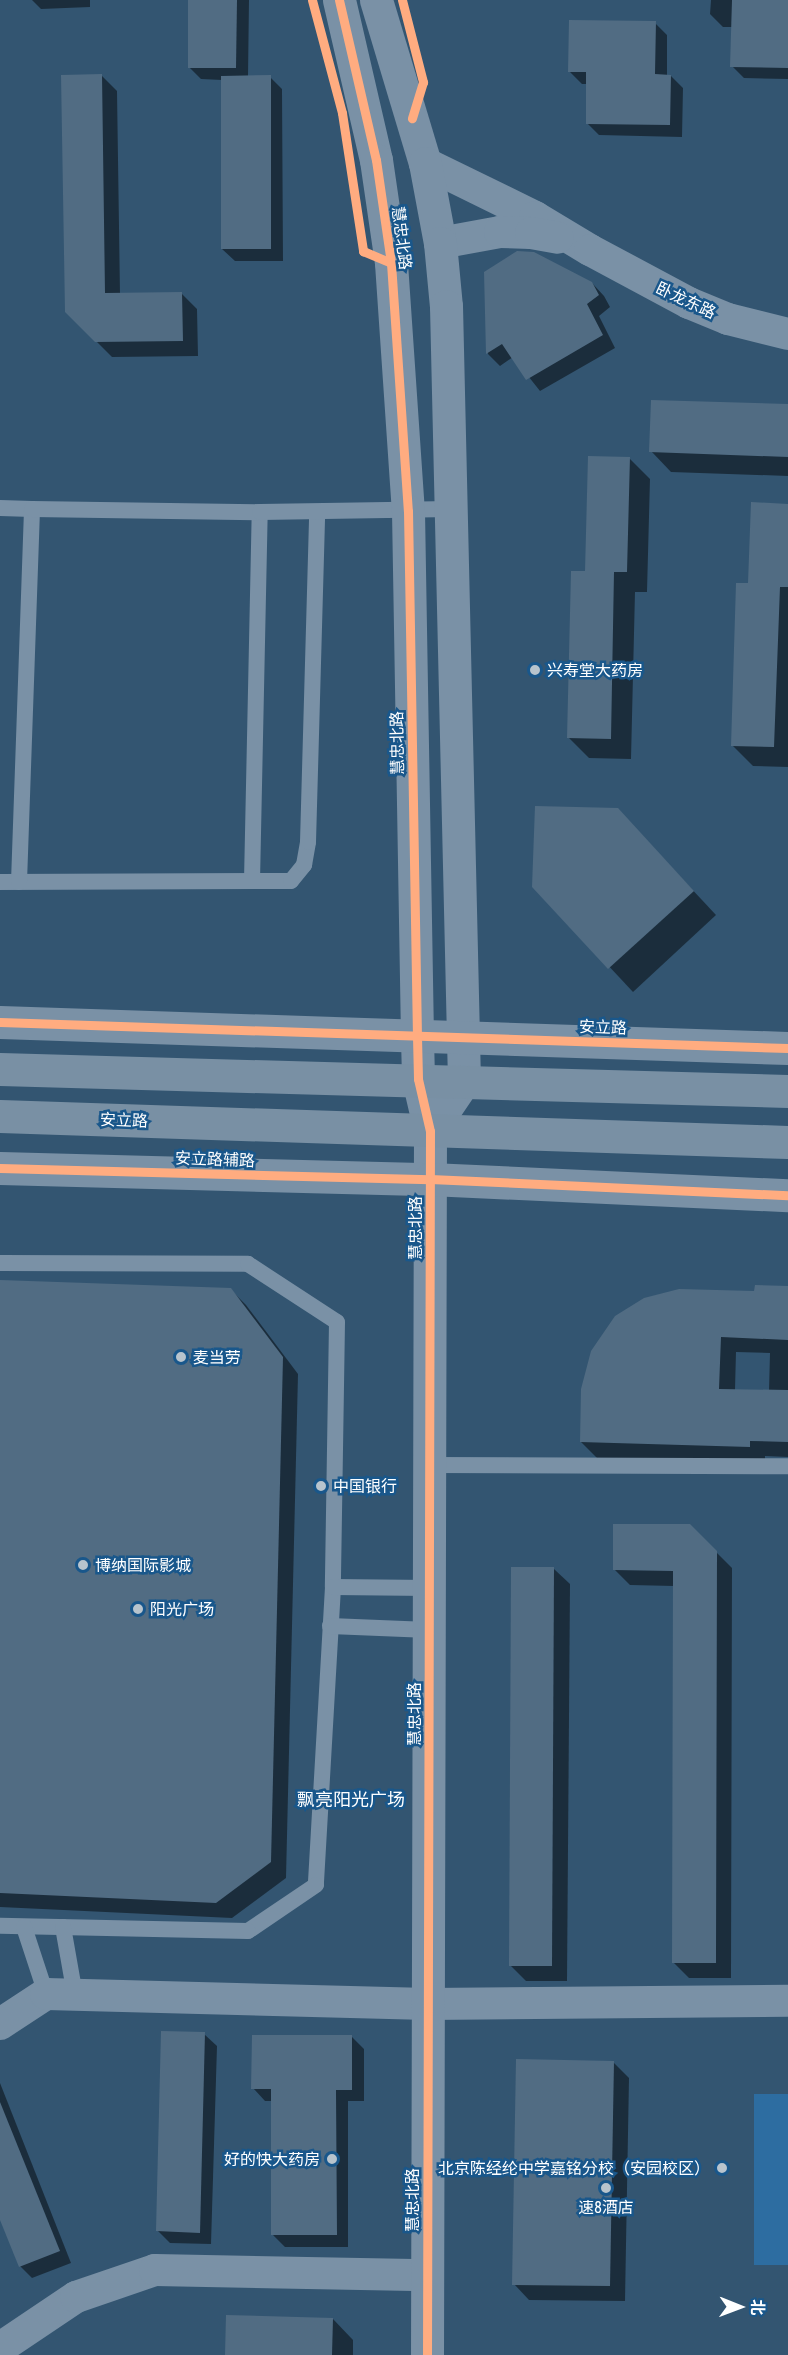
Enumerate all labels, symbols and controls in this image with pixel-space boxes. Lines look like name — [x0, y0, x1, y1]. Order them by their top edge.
street label: 慧忠北路 — [389, 205, 415, 271]
street label: 卧龙东路 — [653, 278, 719, 322]
place label: 兴寿堂大药房 — [547, 660, 643, 680]
marker: 兴寿堂大药房 — [528, 663, 542, 677]
street label: 慧忠北路 — [387, 711, 407, 775]
street label: 安立路 — [579, 1017, 627, 1037]
street label: 安立路 — [100, 1110, 148, 1130]
street label: 安立路辅路 — [175, 1148, 255, 1170]
street label: 慧忠北路 — [405, 1196, 425, 1260]
place label: 麦当劳 — [193, 1347, 241, 1367]
marker: 麦当劳 — [174, 1350, 188, 1364]
place label: 中国银行 — [333, 1476, 397, 1496]
marker: 中国银行 — [314, 1479, 328, 1493]
place label: 博纳国际影城 — [95, 1555, 191, 1575]
marker: 博纳国际影城 — [76, 1558, 90, 1572]
place label: 阳光广场 — [150, 1599, 214, 1619]
marker: 阳光广场 — [131, 1602, 145, 1616]
street label: 慧忠北路 — [404, 1682, 424, 1746]
district label: 飘亮阳光广场 — [297, 1789, 405, 1811]
place label: 好的快大药房 — [224, 2149, 320, 2169]
marker: 好的快大药房 — [325, 2152, 339, 2166]
place label: 北京陈经纶中学嘉铭分校（安园校区） — [438, 2158, 710, 2178]
marker: 北京陈经纶中学嘉铭分校（安园校区） — [715, 2161, 729, 2175]
street label: 慧忠北路 — [402, 2168, 422, 2232]
marker: 速8酒店 — [599, 2181, 613, 2195]
place label: 速8酒店 — [578, 2197, 634, 2217]
north arrow — [710, 2277, 770, 2337]
text: 北 — [749, 2299, 767, 2315]

